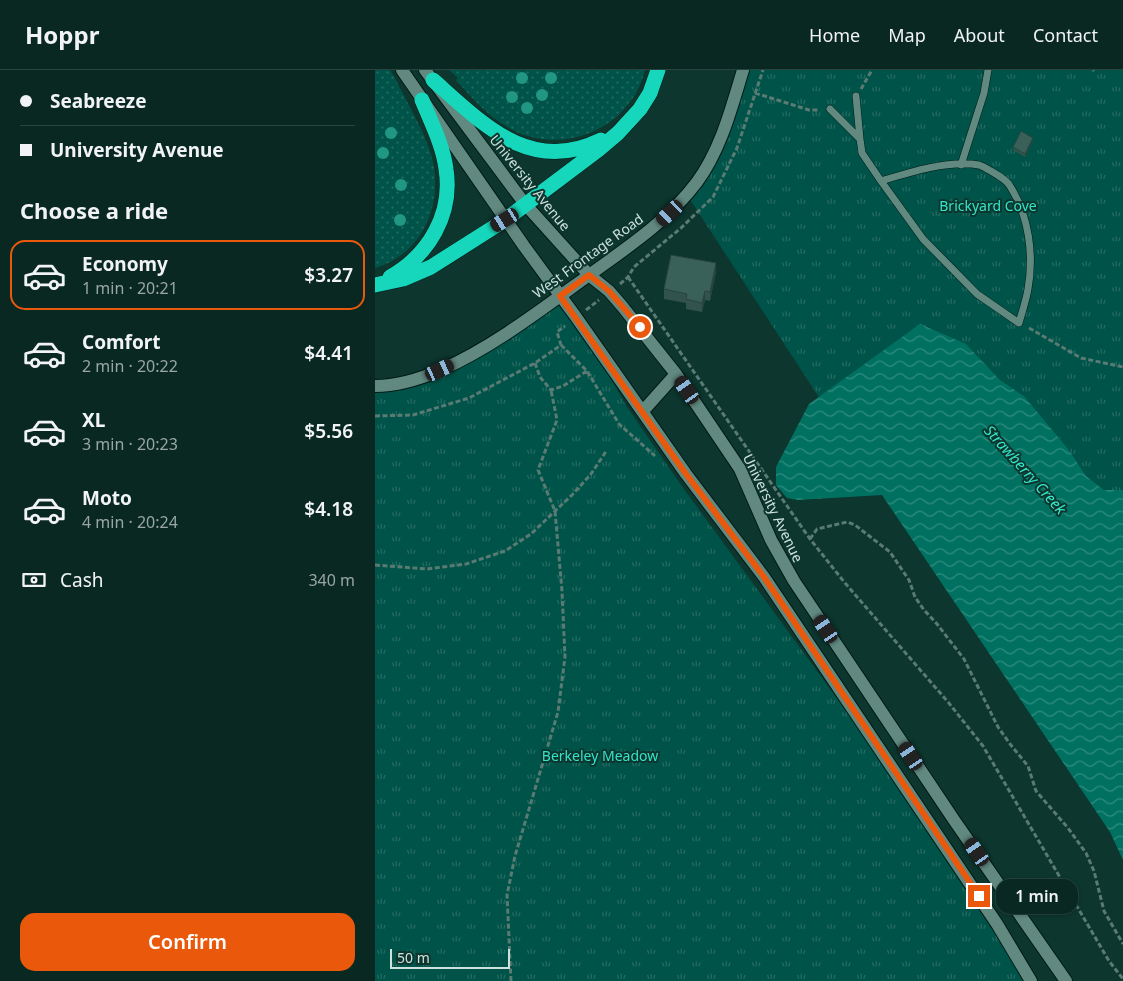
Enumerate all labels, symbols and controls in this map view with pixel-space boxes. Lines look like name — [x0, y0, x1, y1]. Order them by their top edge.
text: Hoppr — [25, 18, 99, 51]
text: Home — [809, 23, 860, 47]
text: Map — [888, 23, 926, 47]
text: About — [954, 23, 1005, 47]
text: Contact — [1033, 23, 1098, 47]
text: Seabreeze — [50, 88, 147, 114]
street label: University Avenue — [486, 131, 575, 235]
text: University Avenue — [50, 137, 224, 163]
text: Choose a ride — [20, 195, 168, 225]
park label: Brickyard Cove — [939, 196, 1037, 215]
car — [653, 197, 686, 229]
car — [488, 206, 521, 234]
street label: West Frontage Road — [528, 209, 647, 302]
text: Economy — [82, 251, 168, 277]
icon: car — [22, 253, 67, 298]
text: $3.27 — [304, 262, 353, 288]
text: 1 min · 20:21 — [82, 277, 178, 299]
route start — [629, 316, 651, 338]
text: Comfort — [82, 329, 161, 355]
icon: car — [22, 331, 67, 376]
text: $4.41 — [304, 340, 353, 366]
text: 2 min · 20:22 — [82, 355, 178, 377]
car — [423, 357, 456, 383]
car — [672, 373, 701, 407]
text: XL — [82, 407, 105, 433]
icon: car — [22, 409, 67, 454]
text: $5.56 — [304, 418, 353, 444]
water label: Strawberry Creek — [980, 420, 1072, 519]
text: 3 min · 20:23 — [82, 433, 178, 455]
street label: University Avenue — [739, 450, 808, 565]
text: Moto — [82, 485, 132, 511]
icon: car — [22, 487, 67, 532]
text: $4.18 — [304, 496, 353, 522]
text: 4 min · 20:24 — [82, 511, 178, 533]
icon: cash — [20, 566, 48, 594]
text: Cash — [60, 567, 104, 593]
text: 340 m — [308, 569, 355, 591]
car — [811, 612, 840, 646]
car — [896, 739, 925, 773]
park label: Berkeley Meadow — [542, 746, 658, 765]
car — [962, 835, 991, 869]
callout: 1 min — [997, 878, 1079, 914]
route end — [968, 885, 990, 907]
text: 1 min — [1015, 885, 1059, 907]
button: Confirm — [20, 913, 355, 971]
scale bar — [390, 946, 510, 969]
text: 50 m — [397, 948, 430, 967]

